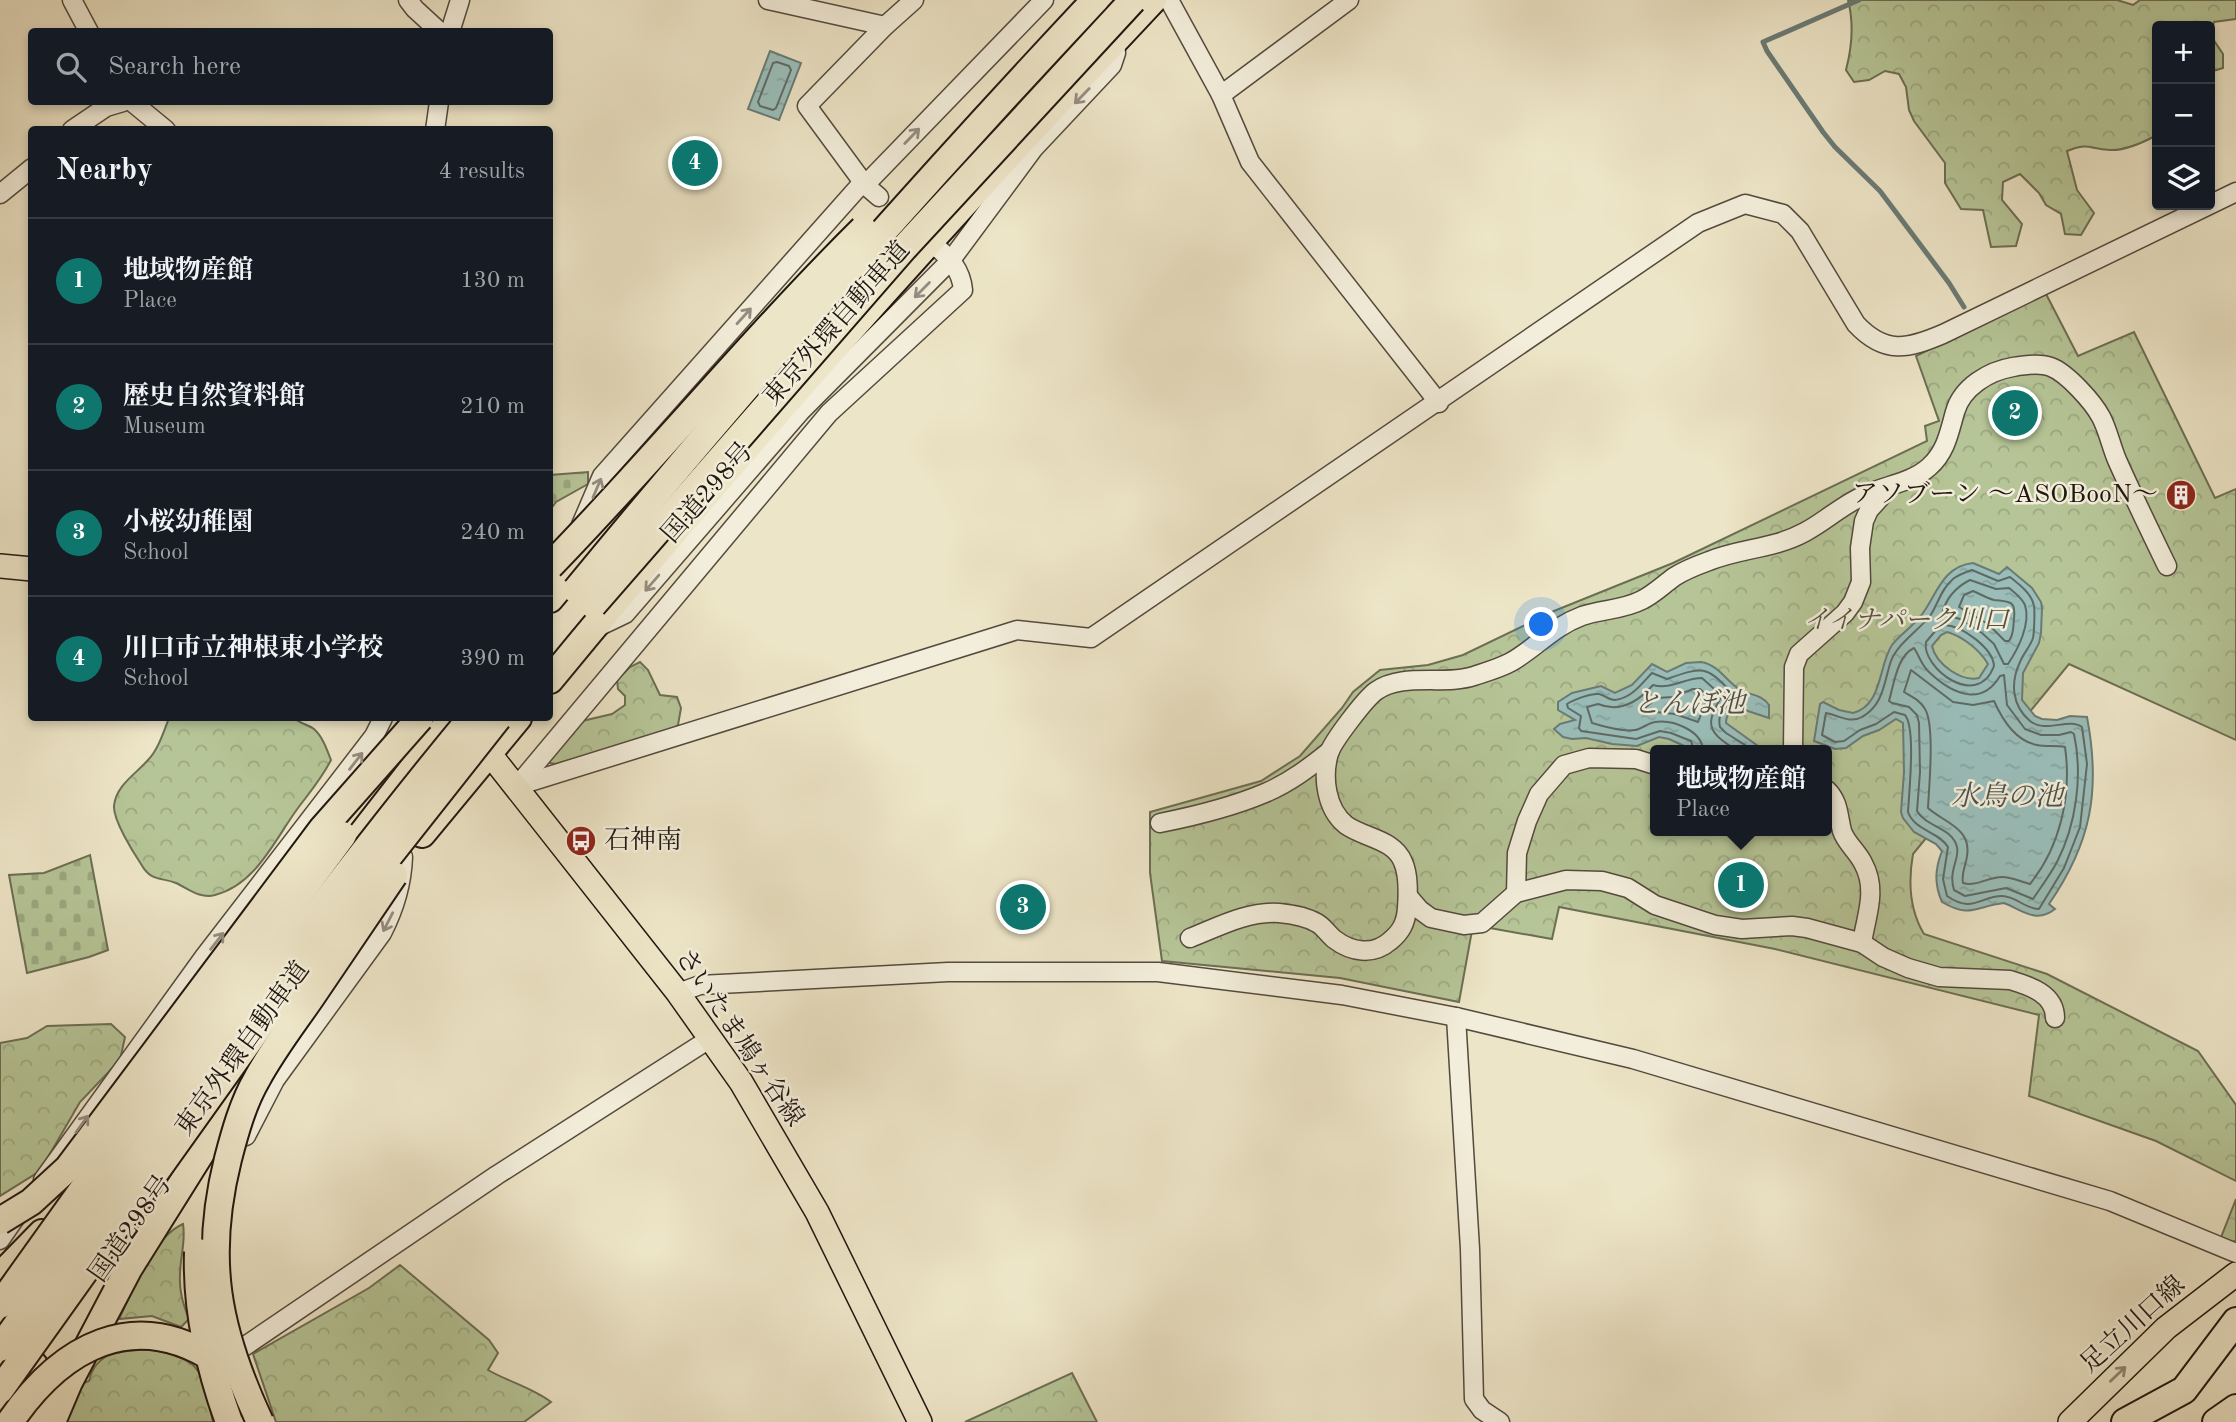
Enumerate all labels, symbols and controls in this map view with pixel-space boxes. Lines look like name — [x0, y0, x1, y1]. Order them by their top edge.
map controls — [2152, 21, 2215, 210]
button: + — [2152, 21, 2215, 84]
search box — [28, 28, 553, 105]
icon: search — [52, 48, 90, 86]
text: Search here — [108, 54, 241, 80]
button: − — [2152, 84, 2215, 147]
one-way arrow — [1074, 87, 1091, 104]
one-way arrow — [904, 127, 921, 144]
pin: 4 — [672, 137, 718, 189]
button: layers — [2152, 147, 2215, 210]
text: Nearby — [56, 156, 153, 186]
text: 4 results — [439, 160, 525, 183]
street label: 東京外環自動車道 — [757, 236, 915, 411]
text: 地域物産館 — [123, 258, 253, 284]
text: 1 — [72, 269, 86, 292]
text: 130 m — [460, 269, 525, 292]
one-way arrow — [914, 281, 931, 298]
text: Place — [123, 289, 177, 312]
one-way arrow — [736, 307, 752, 325]
text: 歴史自然資料館 — [123, 384, 305, 410]
pin: 2 — [1992, 387, 2038, 439]
text: 2 — [72, 395, 86, 418]
text: 210 m — [460, 395, 525, 418]
text: Museum — [123, 415, 206, 438]
street label: 国道298号 — [656, 437, 758, 548]
one-way arrow — [591, 478, 604, 499]
building icon: アソブーン ～ASOBooN～ — [2164, 478, 2198, 512]
place label: アソブーン ～ASOBooN～ — [1852, 481, 2158, 508]
text: 小桜幼稚園 — [123, 510, 253, 536]
text: 3 — [72, 521, 86, 544]
text: 240 m — [460, 521, 525, 544]
text: School — [123, 541, 189, 564]
one-way arrow — [644, 574, 660, 592]
your location — [1524, 607, 1558, 641]
park label: イイナパーク川口 — [1803, 607, 2011, 634]
text: 川口市立神根東小学校 — [123, 636, 383, 662]
text: 4 — [72, 647, 86, 670]
text: 390 m — [460, 647, 525, 670]
text: School — [123, 667, 189, 690]
water label: とんぼ池 — [1633, 688, 1748, 719]
popup — [1650, 745, 1832, 836]
one-way arrow — [348, 752, 363, 770]
text: 地域物産館 — [1676, 767, 1806, 793]
water label: 水鳥の池 — [1951, 781, 2066, 812]
text: Place — [1676, 798, 1730, 821]
bus stop icon: 石神南 — [564, 824, 598, 858]
place label: 石神南 — [604, 826, 682, 854]
pin: 1 — [1718, 859, 1764, 911]
pin: 3 — [1000, 881, 1046, 933]
one-way arrow — [380, 911, 394, 932]
one-way arrow — [209, 932, 224, 950]
street label: さいたま鳩ヶ谷線 — [670, 943, 810, 1131]
street label: 東京外環自動車道 — [170, 956, 315, 1141]
one-way arrow — [75, 1115, 89, 1134]
street label: 国道298号 — [83, 1170, 177, 1287]
street label: 足立川口線 — [2075, 1270, 2190, 1378]
one-way arrow — [2110, 1365, 2127, 1382]

